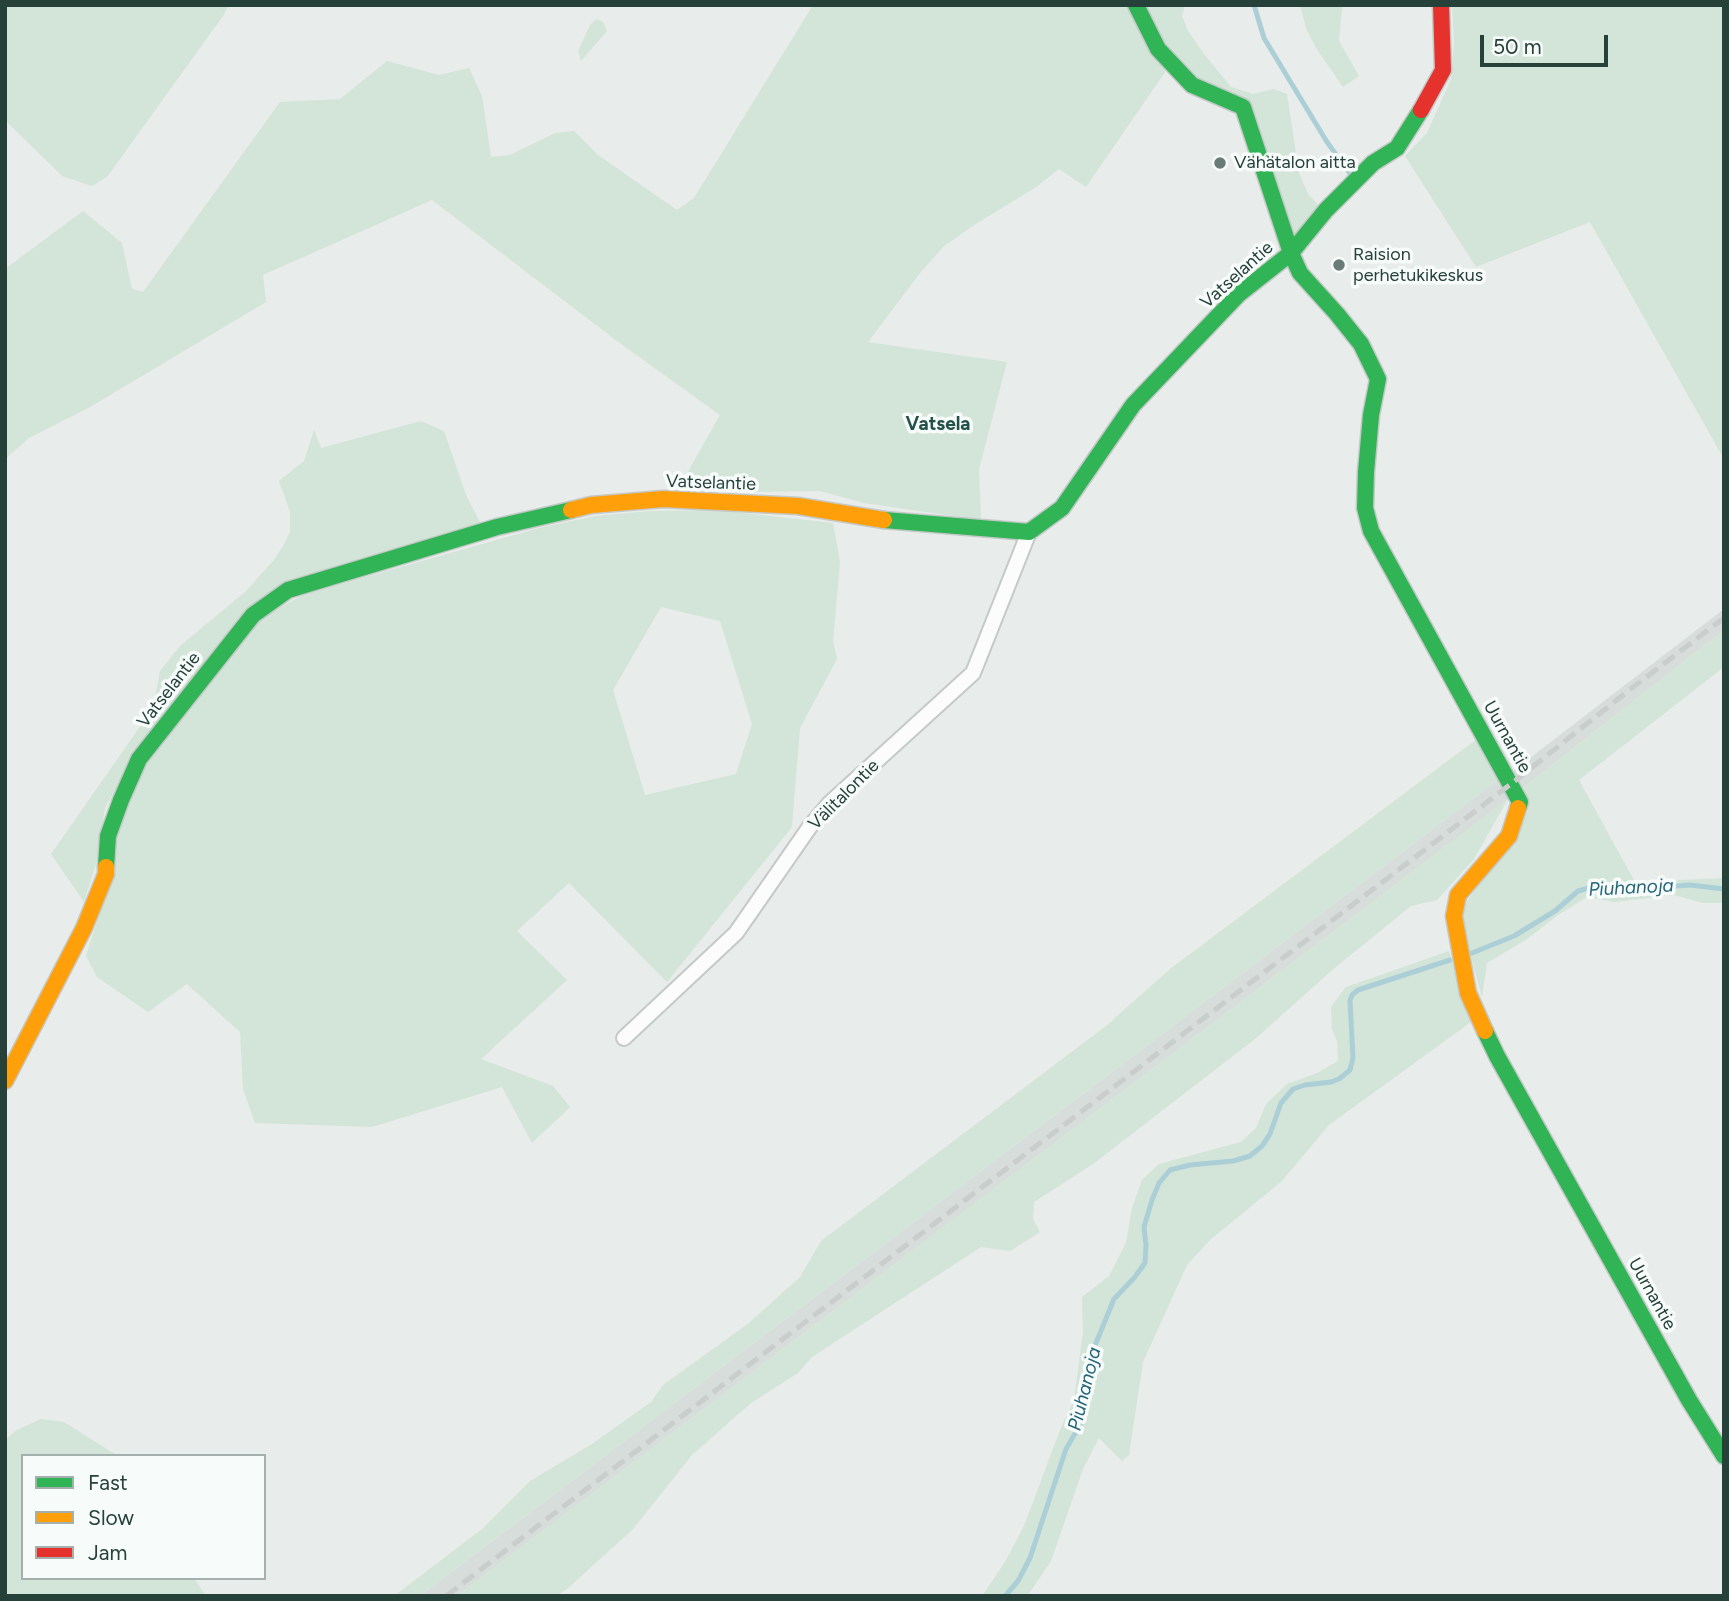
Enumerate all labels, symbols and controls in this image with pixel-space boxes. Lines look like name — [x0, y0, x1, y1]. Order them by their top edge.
scale bar — [1484, 21, 1612, 65]
text: 50 m — [1493, 34, 1542, 59]
place label: Vähätalon aitta — [1234, 152, 1356, 174]
marker: Vähätalon aitta — [1212, 155, 1228, 171]
street label: Vatselantie — [1196, 237, 1278, 313]
place label: Raision perhetukikeskus — [1353, 244, 1483, 286]
marker: Raision perhetukikeskus — [1331, 257, 1347, 273]
district label: Vatsela — [906, 413, 970, 435]
street label: Vatselantie — [666, 471, 756, 495]
street label: Vatselantie — [133, 648, 205, 732]
street label: Uurnantie — [1478, 697, 1536, 777]
street label: Välitalontie — [804, 755, 884, 835]
water label: Piuhanoja — [1588, 874, 1674, 902]
street label: Uurnantie — [1623, 1254, 1681, 1334]
water label: Piuhanoja — [1064, 1345, 1106, 1433]
legend — [21, 1454, 266, 1580]
text: Fast — [88, 1470, 128, 1495]
text: Slow — [88, 1505, 134, 1530]
text: Jam — [88, 1540, 127, 1565]

